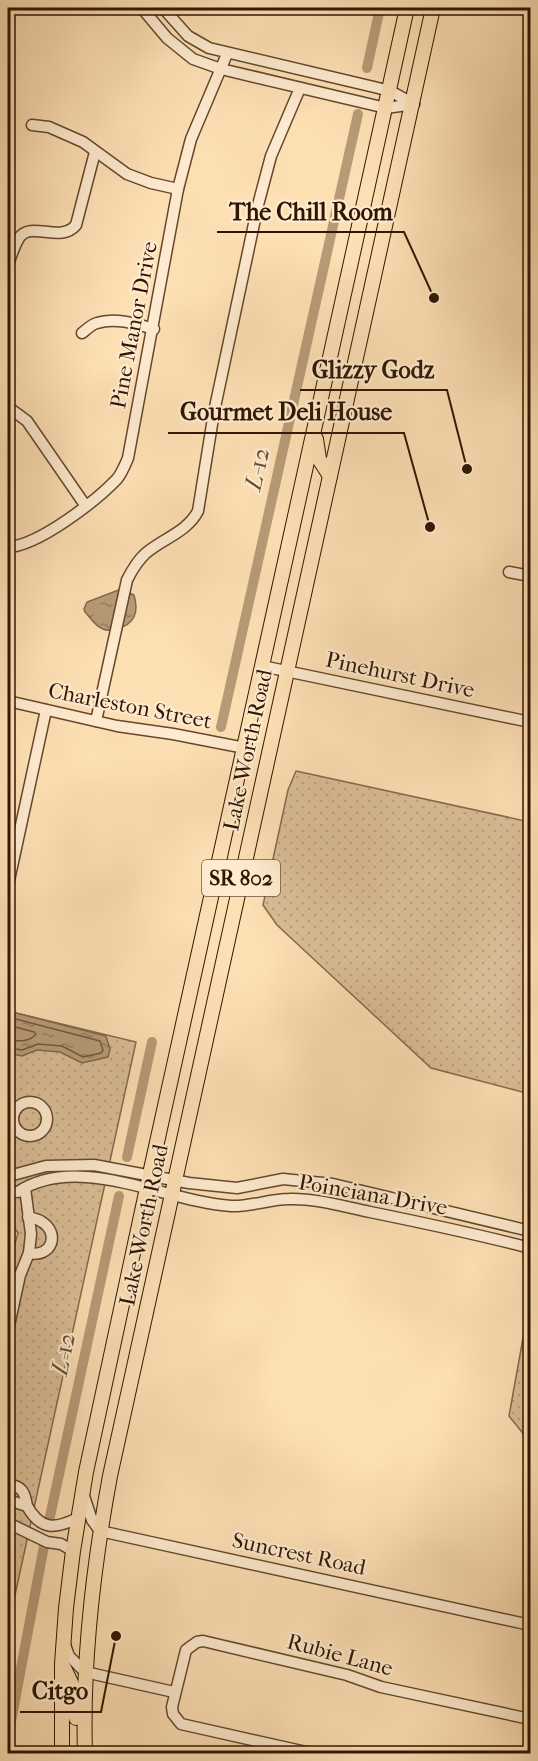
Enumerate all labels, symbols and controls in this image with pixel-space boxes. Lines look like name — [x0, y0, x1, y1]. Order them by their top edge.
callout: The Chill Room — [217, 190, 404, 232]
text: The Chill Room — [228, 198, 394, 226]
street label: Pine Manor Drive — [105, 239, 163, 411]
callout: Glizzy Godz — [300, 348, 447, 390]
text: Glizzy Godz — [312, 356, 435, 384]
callout: Gourmet Deli House — [168, 391, 404, 433]
text: Gourmet Deli House — [180, 398, 392, 426]
water label: L-12 — [238, 445, 275, 495]
street label: Pinehurst Drive — [323, 647, 477, 703]
street label: Lake Worth Road — [218, 666, 278, 833]
street label: Charleston Street — [46, 677, 214, 735]
road number: SR 802 — [202, 860, 280, 896]
street label: Lake Worth Road — [114, 1141, 174, 1308]
street label: Poinciana Drive — [297, 1169, 450, 1221]
water label: L-12 — [44, 1330, 81, 1380]
street label: Suncrest Road — [230, 1527, 369, 1581]
street label: Rubie Lane — [284, 1628, 396, 1682]
callout: Citgo — [20, 1670, 101, 1712]
text: Citgo — [32, 1677, 88, 1705]

